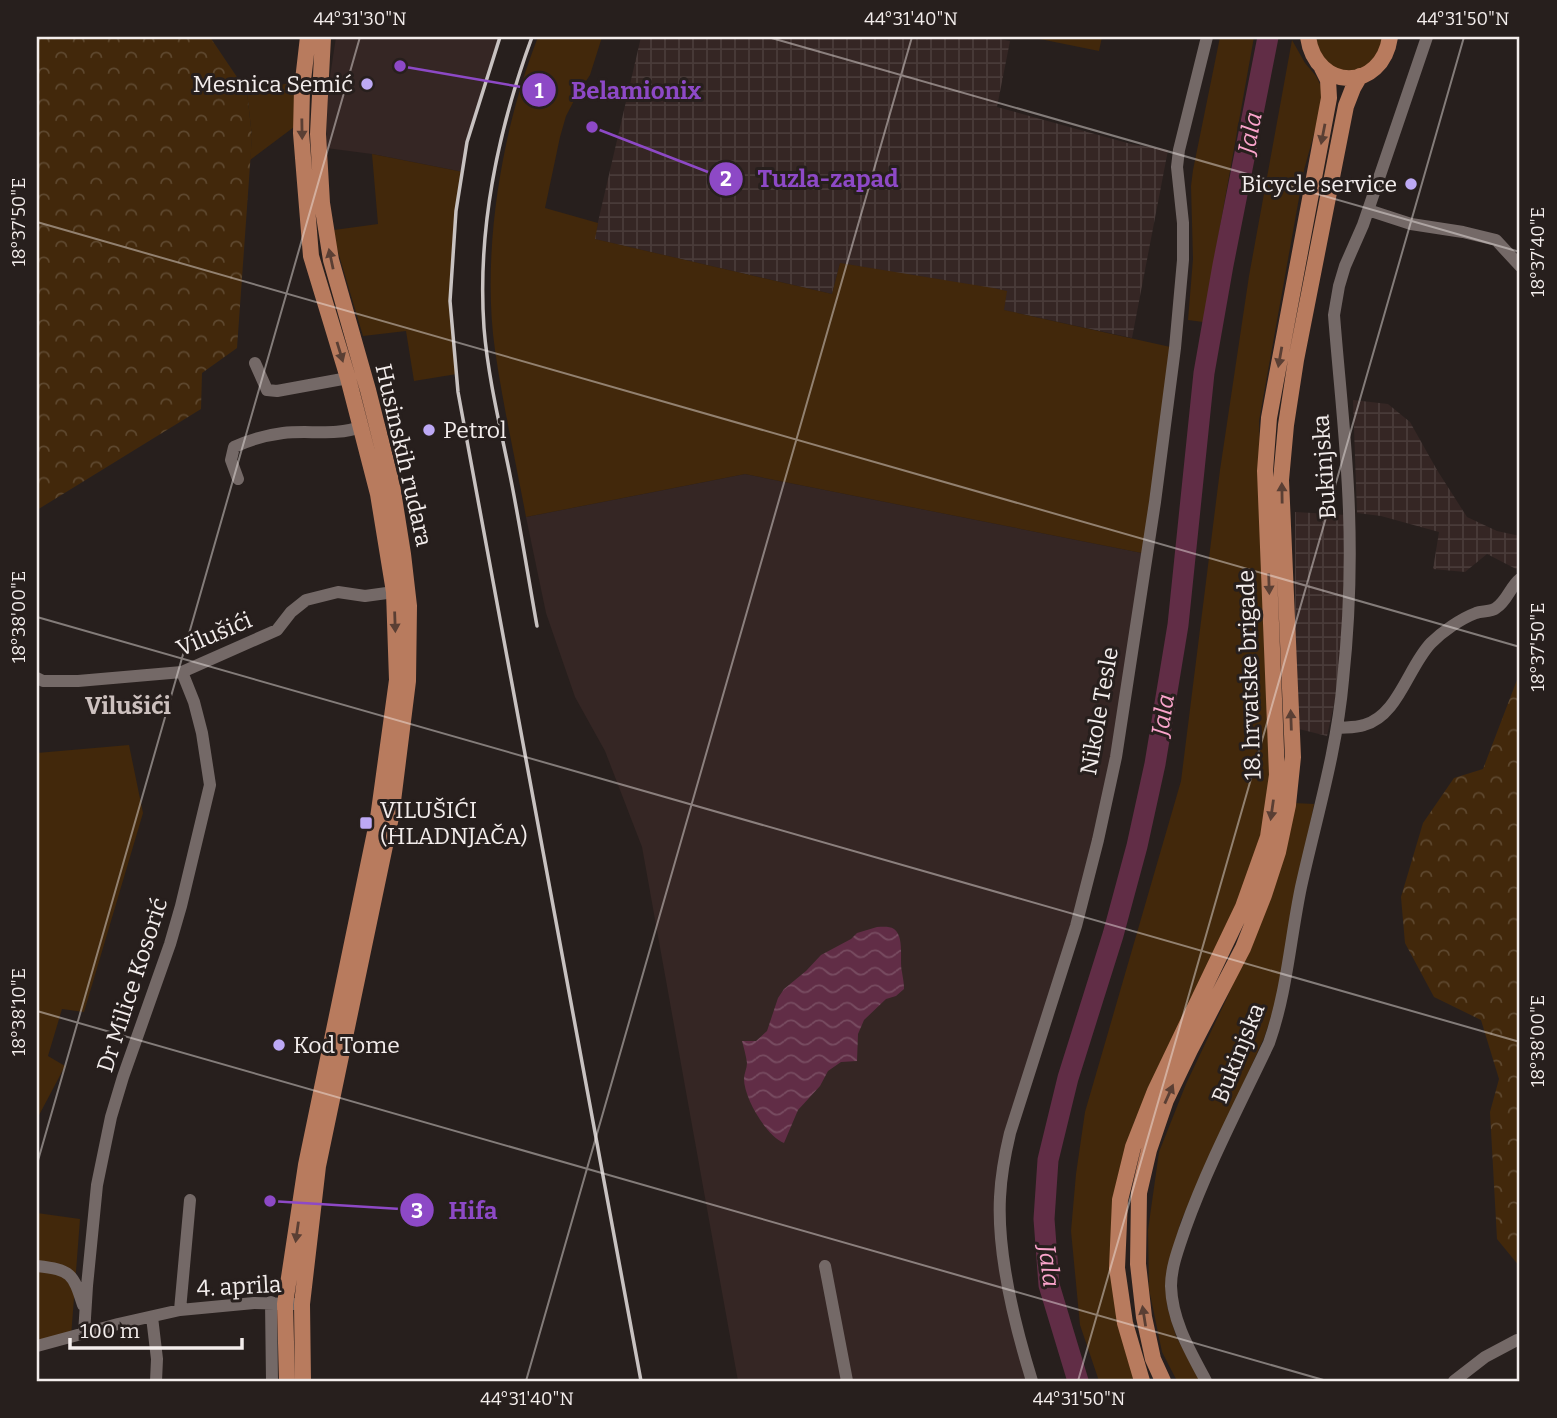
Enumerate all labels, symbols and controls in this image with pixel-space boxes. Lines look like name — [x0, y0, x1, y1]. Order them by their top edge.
text: 44°31'30"N — [313, 8, 407, 30]
text: 44°31'40"N — [864, 8, 958, 30]
text: 44°31'50"N — [1417, 8, 1509, 30]
callout: Belamionix — [522, 68, 715, 113]
place label: Mesnica Semić — [193, 70, 353, 98]
marker: Mesnica Semić — [359, 76, 375, 92]
text: Belamionix — [571, 77, 701, 105]
text: 1 — [534, 78, 544, 104]
water label: Jala — [1232, 110, 1268, 158]
one-way arrow — [296, 118, 308, 140]
one-way arrow — [1317, 123, 1328, 145]
callout: Tuzla-zapad — [708, 156, 912, 201]
text: Tuzla-zapad — [758, 165, 899, 193]
text: 2 — [720, 166, 732, 192]
place label: Bicycle service — [1241, 170, 1397, 198]
marker: Bicycle service — [1403, 176, 1419, 192]
text: 18°37'50"E — [8, 178, 30, 266]
text: 18°37'40"E — [1527, 207, 1549, 297]
one-way arrow — [326, 248, 337, 270]
one-way arrow — [336, 342, 346, 363]
one-way arrow — [1274, 346, 1285, 368]
street label: Husinskih rudara — [369, 361, 439, 549]
street label: Bukinjska — [1306, 413, 1342, 520]
place label: Petrol — [443, 416, 507, 444]
marker: Petrol — [421, 422, 437, 438]
one-way arrow — [1276, 481, 1287, 503]
street label: 18. hrvatske brigade — [1231, 569, 1267, 781]
text: 18°38'00"E — [8, 571, 30, 663]
one-way arrow — [1264, 573, 1275, 595]
text: 18°37'50"E — [1527, 603, 1549, 691]
street label: Vilušići — [172, 606, 256, 662]
one-way arrow — [389, 611, 400, 633]
street label: Nikole Tesle — [1074, 645, 1124, 777]
district label: Vilušići — [85, 692, 171, 720]
water label: Jala — [1146, 692, 1180, 740]
one-way arrow — [1286, 709, 1297, 731]
place label: VILUŠIĆI (HLADNJAČA) — [380, 796, 528, 850]
one-way arrow — [1266, 800, 1277, 822]
marker: VILUŠIĆI (HLADNJAČA) — [358, 815, 374, 831]
street label: Dr Milice Kosorić — [91, 894, 173, 1076]
text: 18°38'10"E — [8, 968, 30, 1056]
text: 18°38'00"E — [1527, 995, 1549, 1087]
street label: Bukinjska — [1205, 999, 1271, 1107]
place label: Kod Tome — [293, 1031, 400, 1059]
marker: Kod Tome — [271, 1037, 287, 1053]
one-way arrow — [1164, 1083, 1175, 1104]
callout: Hifa — [399, 1188, 511, 1233]
text: Hifa — [449, 1197, 498, 1225]
text: 3 — [411, 1198, 423, 1224]
one-way arrow — [291, 1221, 302, 1243]
water label: Jala — [1032, 1241, 1065, 1289]
street label: 4. aprila — [196, 1270, 282, 1302]
one-way arrow — [1138, 1305, 1149, 1327]
scale bar — [70, 1306, 242, 1350]
text: 100 m — [80, 1318, 140, 1344]
text: 44°31'40"N — [480, 1388, 574, 1410]
text: 44°31'50"N — [1033, 1388, 1125, 1410]

